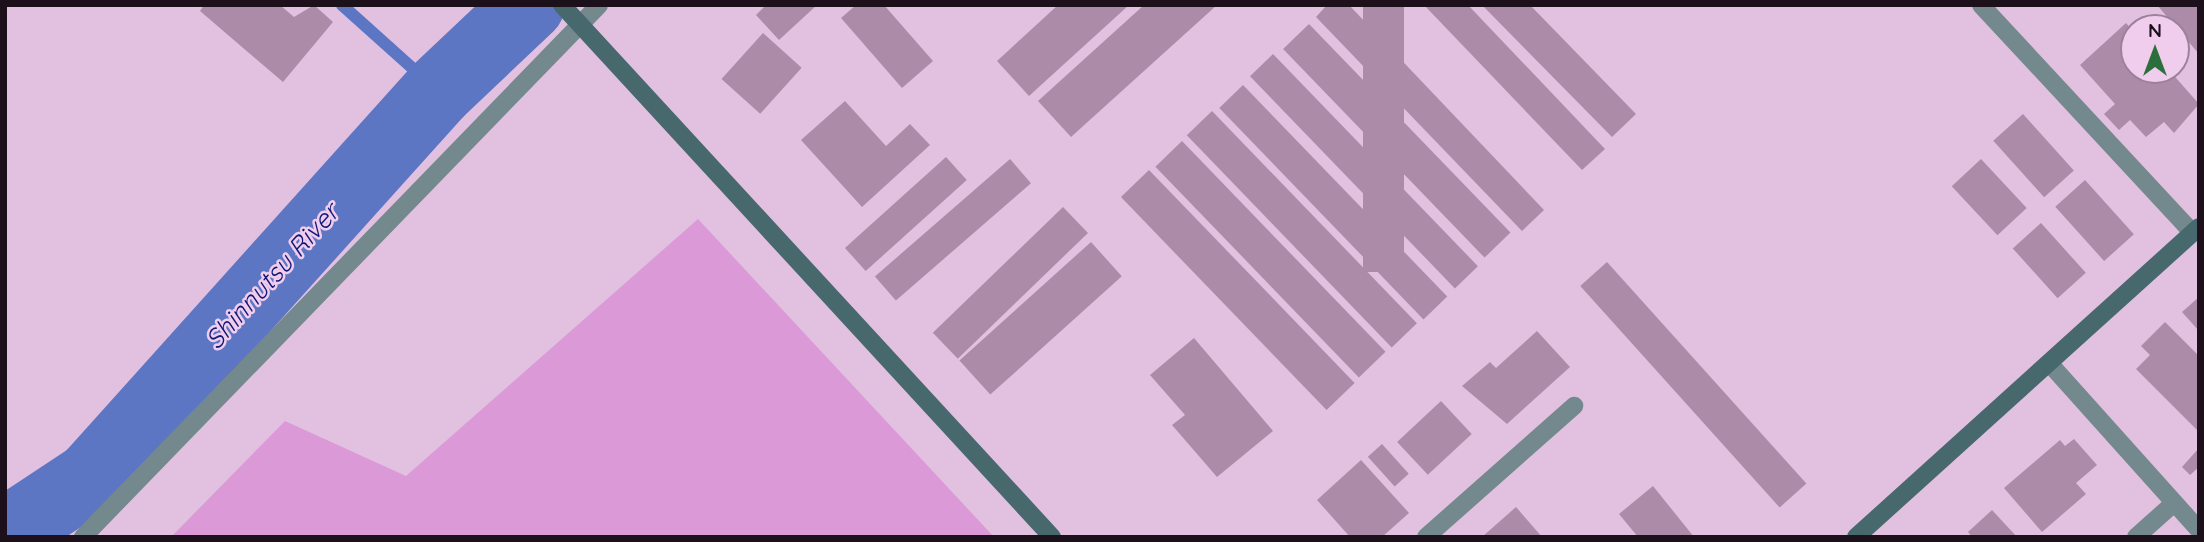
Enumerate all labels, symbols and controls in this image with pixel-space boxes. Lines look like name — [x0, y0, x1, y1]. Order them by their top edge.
north arrow — [2120, 14, 2190, 84]
text: N — [2148, 18, 2162, 42]
water label: Shinnutsu River — [199, 197, 345, 355]

